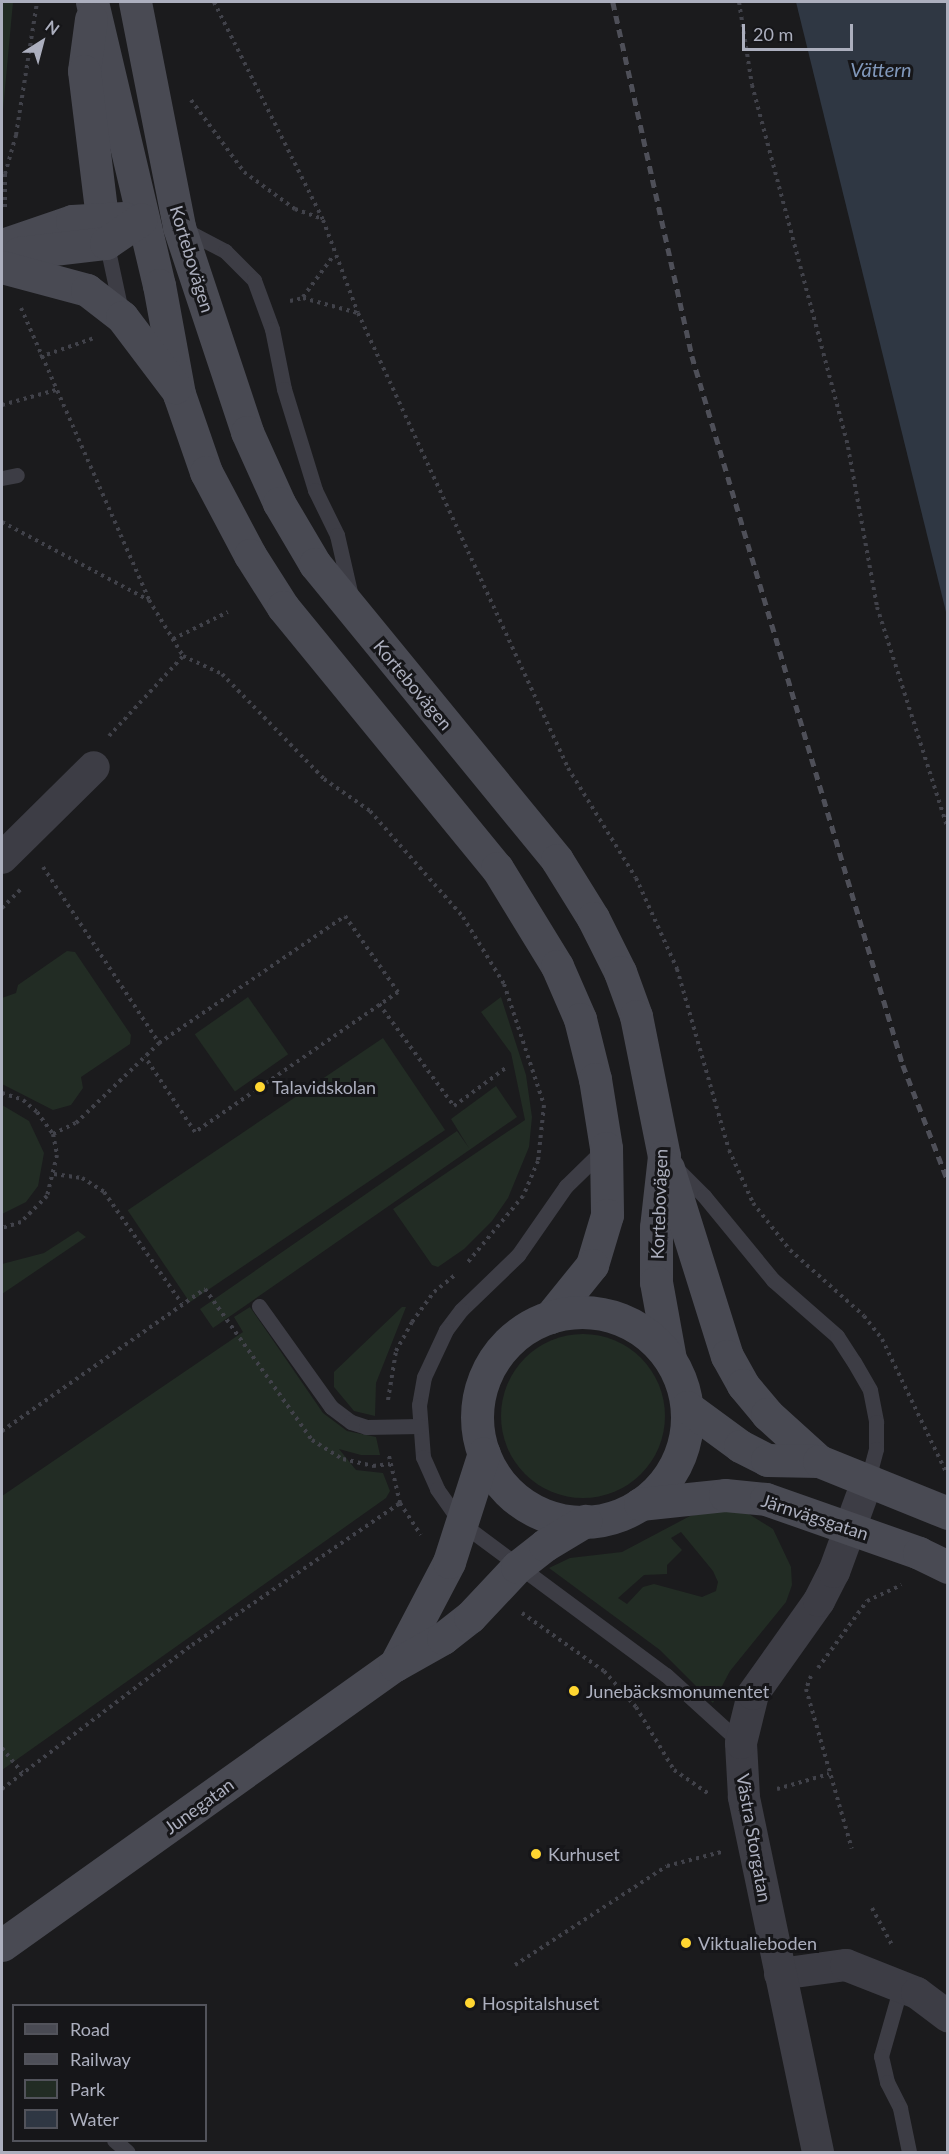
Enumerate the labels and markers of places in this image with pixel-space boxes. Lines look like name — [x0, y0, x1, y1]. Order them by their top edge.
place label: Talavidskolan — [272, 1076, 376, 1098]
marker: Talavidskolan — [253, 1080, 267, 1094]
place label: Junebäcksmonumentet — [586, 1680, 769, 1702]
marker: Junebäcksmonumentet — [567, 1684, 581, 1698]
place label: Kurhuset — [548, 1843, 620, 1865]
marker: Kurhuset — [529, 1847, 543, 1861]
place label: Viktualieboden — [698, 1932, 817, 1954]
marker: Viktualieboden — [679, 1936, 693, 1950]
place label: Hospitalshuset — [482, 1992, 599, 2014]
marker: Hospitalshuset — [463, 1996, 477, 2010]

